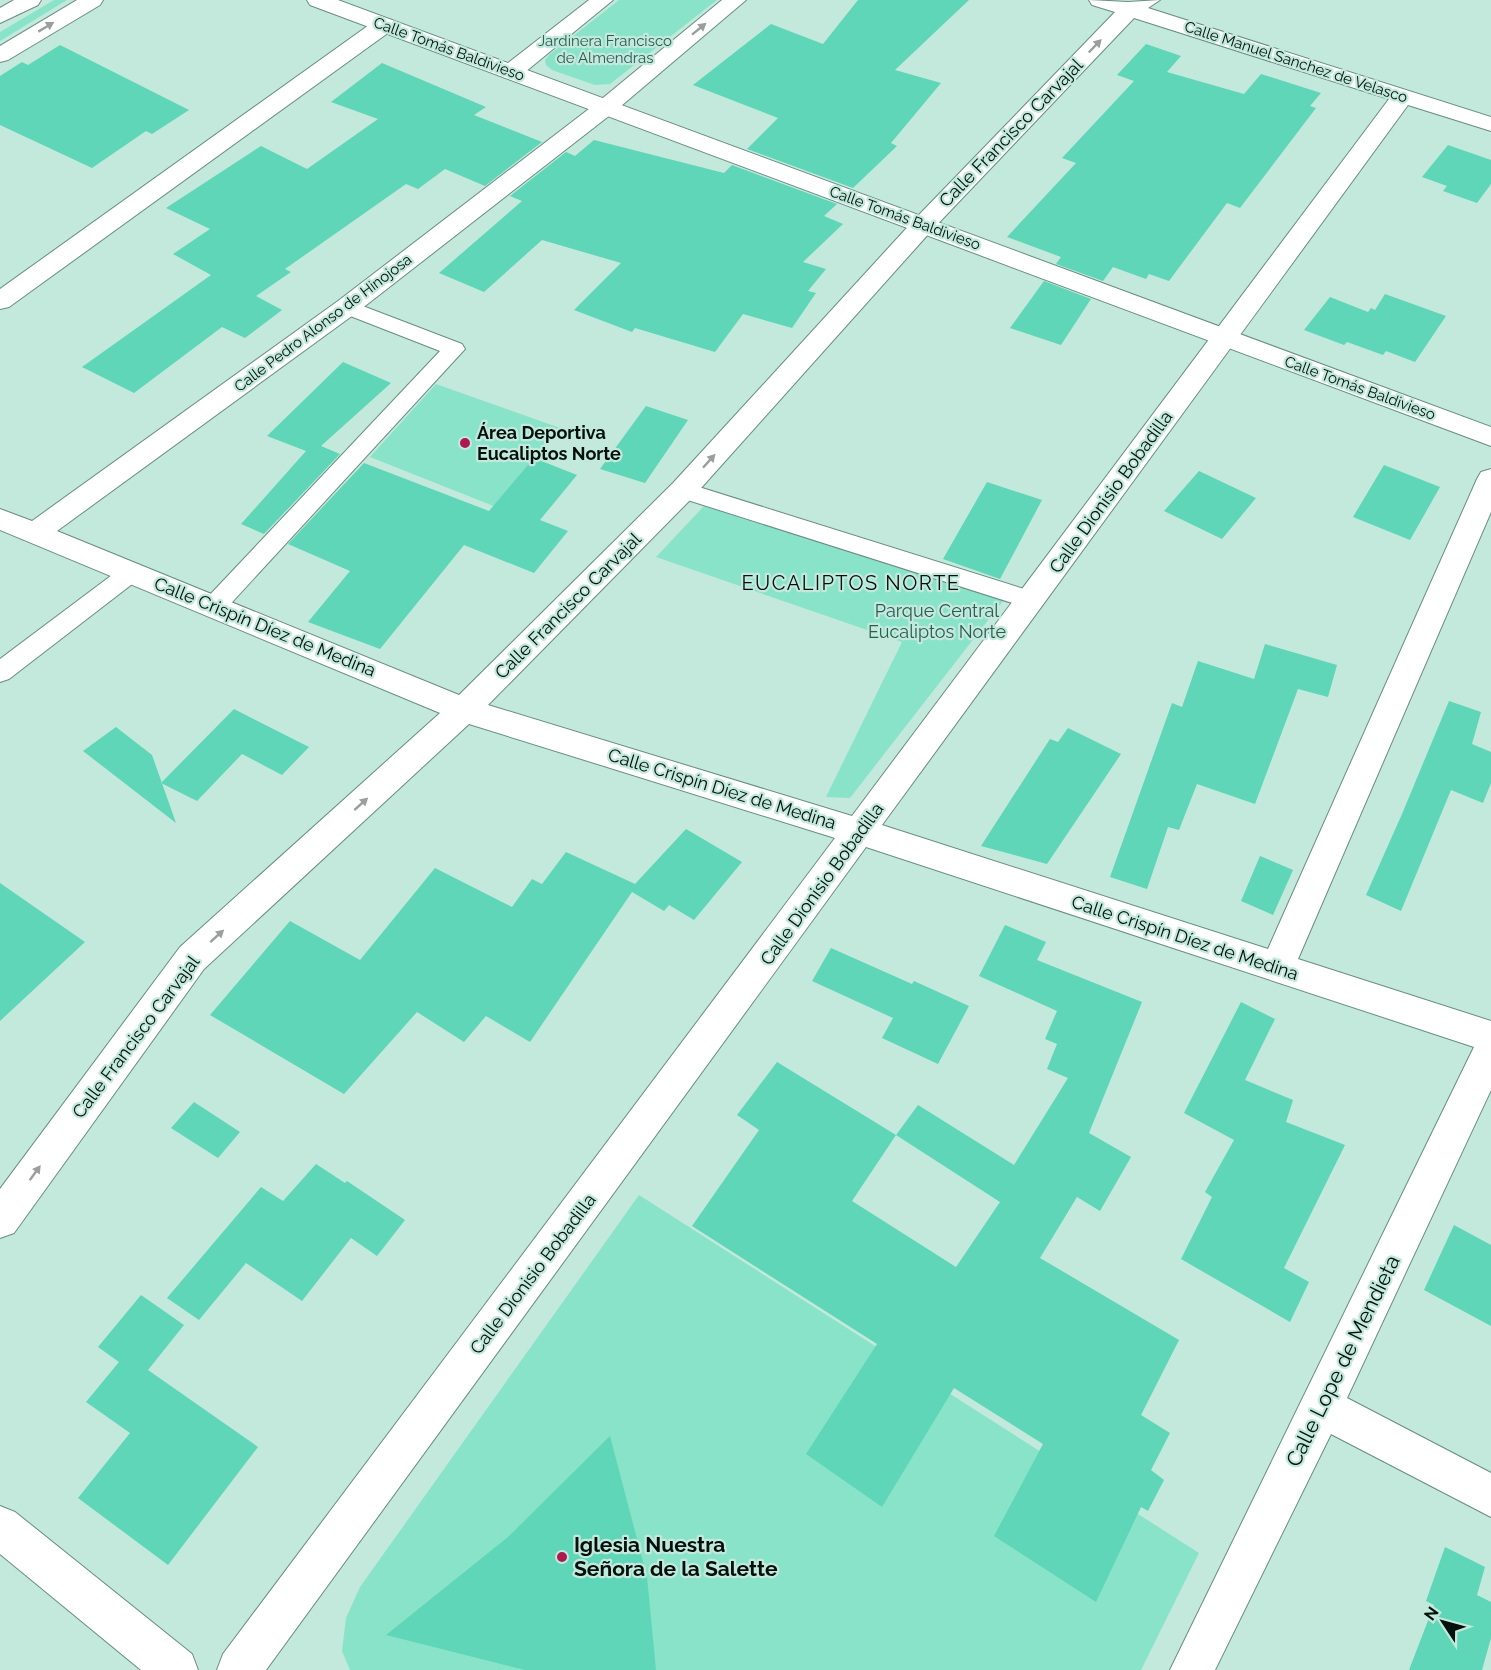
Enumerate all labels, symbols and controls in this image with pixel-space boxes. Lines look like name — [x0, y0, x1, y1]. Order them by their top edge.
street label: Calle Tomás Baldivieso — [371, 13, 527, 85]
street label: Calle Manuel Sanchez de Velasco — [1182, 17, 1410, 107]
one-way arrow — [38, 22, 54, 33]
one-way arrow — [692, 24, 707, 36]
park label: Jardinera Francisco de Almendras — [538, 32, 672, 67]
one-way arrow — [1087, 39, 1101, 53]
street label: Calle Francisco Carvajal — [934, 54, 1087, 211]
street label: Calle Tomás Baldivieso — [827, 182, 983, 254]
street label: Calle Pedro Alonso de Hinojosa — [231, 250, 415, 396]
street label: Calle Tomás Baldivieso — [1282, 352, 1438, 424]
street label: Calle Dionisio Bobadilla — [1045, 407, 1176, 577]
place label: Área Deportiva Eucaliptos Norte — [477, 422, 621, 464]
marker: Área Deportiva Eucaliptos Norte — [458, 436, 472, 450]
one-way arrow — [702, 454, 715, 469]
street label: Calle Francisco Carvajal — [490, 528, 645, 683]
district label: EUCALIPTOS NORTE — [741, 571, 961, 595]
street label: Calle Crispín Díez de Medina — [151, 572, 379, 681]
park label: Parque Central Eucaliptos Norte — [868, 600, 1006, 642]
street label: Calle Crispín Díez de Medina — [606, 744, 839, 833]
one-way arrow — [353, 797, 368, 811]
street label: Calle Dionisio Bobadilla — [756, 799, 887, 969]
street label: Calle Crispín Díez de Medina — [1069, 891, 1301, 984]
one-way arrow — [209, 929, 224, 943]
street label: Calle Francisco Carvajal — [68, 951, 204, 1122]
one-way arrow — [28, 1166, 40, 1181]
street label: Calle Dionisio Bobadilla — [465, 1189, 600, 1358]
street label: Calle Lope de Mendieta — [1280, 1251, 1405, 1471]
place label: Iglesia Nuestra Señora de la Salette — [574, 1532, 778, 1581]
marker: Iglesia Nuestra Señora de la Salette — [555, 1550, 569, 1564]
north arrow — [1413, 1592, 1473, 1652]
text: N — [1420, 1603, 1443, 1624]

